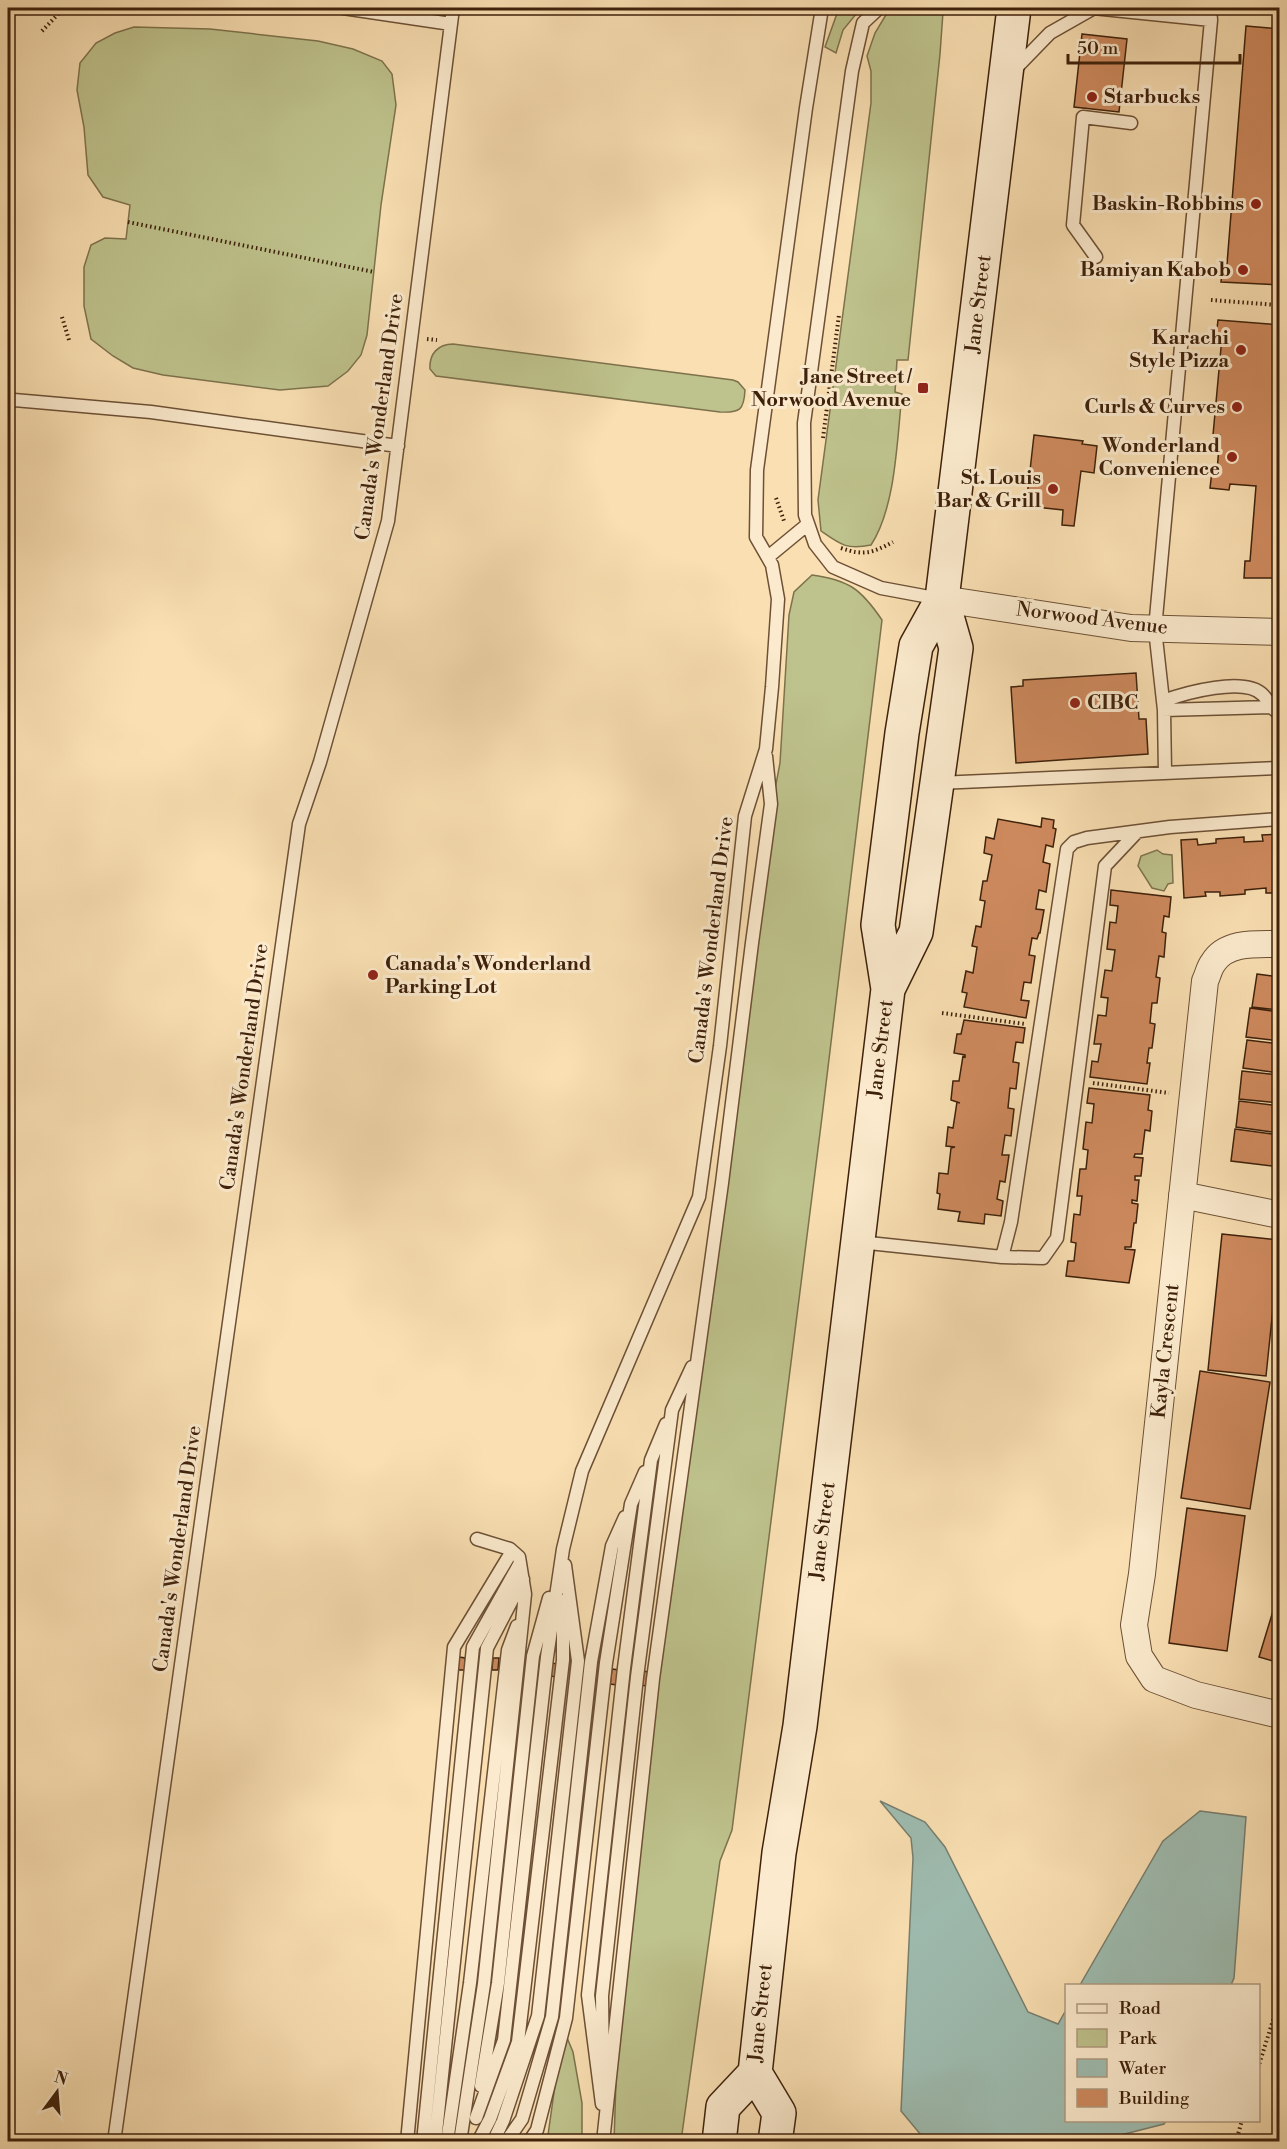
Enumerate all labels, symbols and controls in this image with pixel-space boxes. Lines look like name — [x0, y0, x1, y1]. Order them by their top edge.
scale bar — [1068, 27, 1240, 65]
text: 50 m — [1077, 37, 1119, 60]
place label: Starbucks — [1104, 85, 1200, 110]
marker: Starbucks — [1085, 90, 1099, 104]
place label: Baskin-Robbins — [1092, 192, 1244, 217]
marker: Baskin-Robbins — [1249, 197, 1263, 211]
street label: Jane Street — [960, 253, 997, 356]
place label: Bamiyan Kabob — [1080, 258, 1231, 283]
marker: Bamiyan Kabob — [1236, 263, 1250, 277]
street label: Canada's Wonderland Drive — [350, 292, 410, 542]
place label: Karachi Style Pizza — [1130, 326, 1230, 374]
marker: Karachi Style Pizza — [1234, 343, 1248, 357]
place label: Jane Street / Norwood Avenue — [751, 365, 912, 413]
marker: Jane Street / Norwood Avenue — [916, 381, 930, 395]
place label: Curls & Curves — [1084, 395, 1225, 420]
marker: Curls & Curves — [1230, 400, 1244, 414]
place label: Wonderland Convenience — [1098, 434, 1220, 482]
marker: Wonderland Convenience — [1225, 450, 1239, 464]
place label: St. Louis Bar & Grill — [936, 466, 1041, 514]
marker: St. Louis Bar & Grill — [1046, 482, 1060, 496]
street label: Norwood Avenue — [1015, 597, 1169, 641]
place label: CIBC — [1087, 691, 1138, 716]
marker: CIBC — [1068, 696, 1082, 710]
street label: Canada's Wonderland Drive — [684, 815, 740, 1065]
street label: Canada's Wonderland Drive — [215, 942, 275, 1192]
place label: Canada's Wonderland Parking Lot — [385, 952, 592, 1000]
marker: Canada's Wonderland Parking Lot — [366, 968, 380, 982]
street label: Jane Street — [862, 998, 899, 1101]
street label: Kayla Crescent — [1146, 1282, 1186, 1420]
street label: Canada's Wonderland Drive — [148, 1424, 208, 1674]
street label: Jane Street — [804, 1480, 841, 1583]
street label: Jane Street — [743, 1962, 779, 2065]
legend — [1065, 1984, 1260, 2122]
text: Road — [1119, 1997, 1162, 2020]
text: Park — [1119, 2027, 1158, 2050]
text: Water — [1118, 2057, 1167, 2080]
north arrow — [27, 2062, 87, 2122]
text: N — [52, 2067, 70, 2090]
text: Building — [1118, 2087, 1190, 2110]

